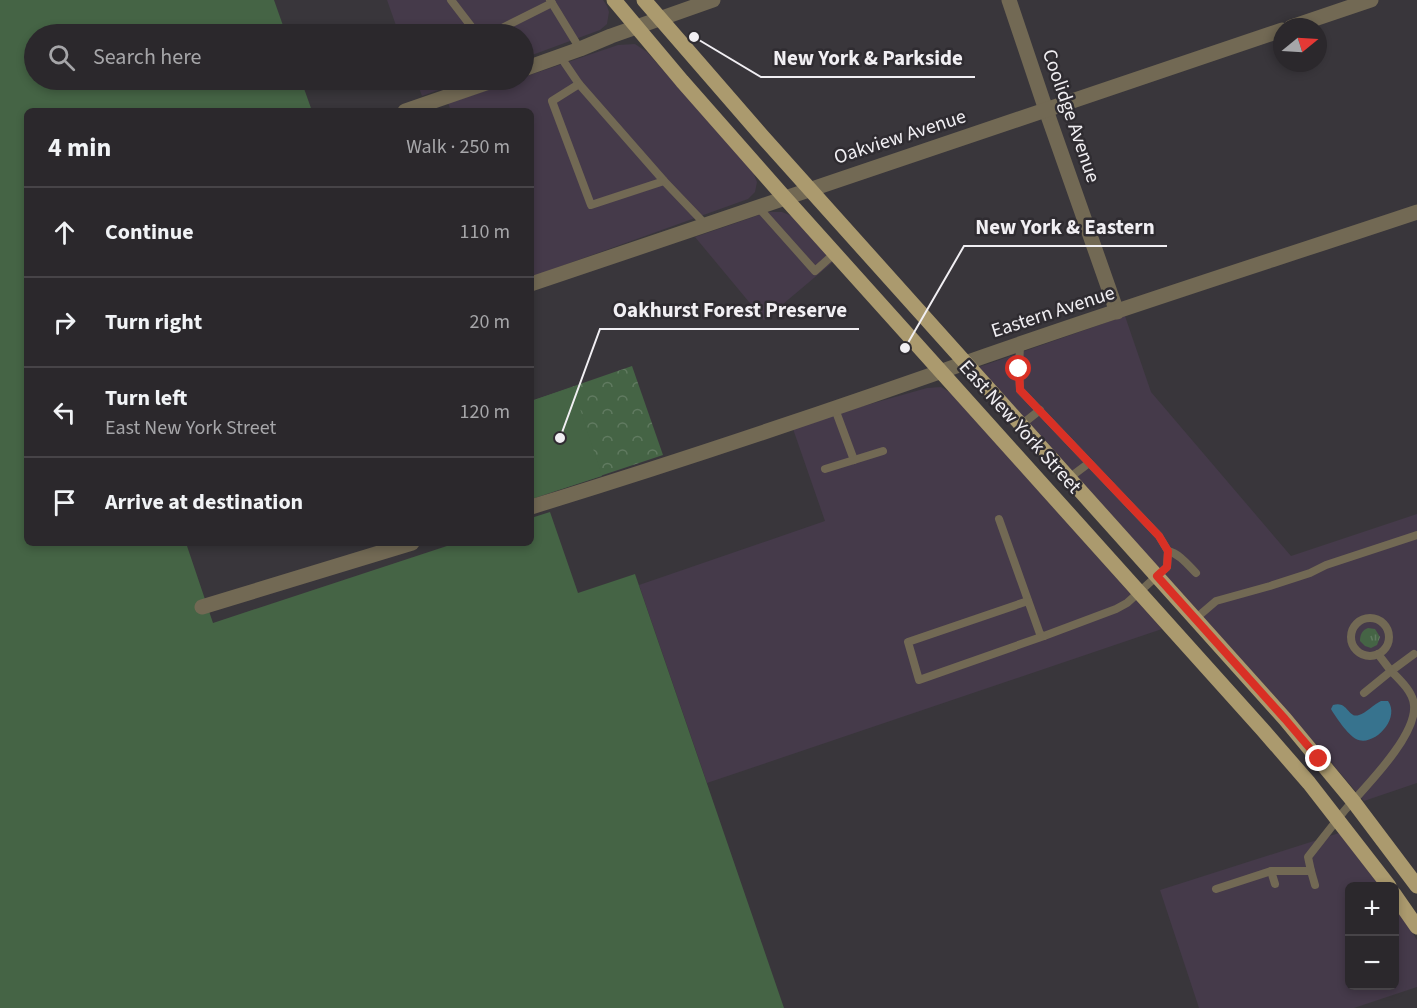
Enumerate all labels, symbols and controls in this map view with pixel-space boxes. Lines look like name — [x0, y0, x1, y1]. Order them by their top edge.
north arrow — [1273, 18, 1327, 72]
search box — [24, 24, 534, 90]
callout: New York & Parkside — [761, 38, 975, 77]
icon: search — [45, 41, 78, 74]
text: Search here — [93, 41, 201, 73]
text: New York & Parkside — [773, 43, 963, 73]
street label: Coolidge Avenue — [1035, 45, 1107, 187]
street label: Oakview Avenue — [830, 102, 970, 172]
text: 4 min — [48, 129, 111, 166]
text: Walk · 250 m — [406, 133, 510, 161]
callout: New York & Eastern — [964, 207, 1167, 246]
text: New York & Eastern — [975, 212, 1155, 242]
icon: ahead — [48, 216, 81, 249]
text: Continue — [105, 216, 194, 248]
text: 110 m — [460, 218, 510, 246]
street label: Eastern Avenue — [988, 279, 1119, 345]
callout: Oakhurst Forest Preserve — [600, 290, 859, 329]
text: Oakhurst Forest Preserve — [613, 295, 847, 325]
icon: right — [48, 306, 81, 339]
text: Turn right — [105, 306, 202, 338]
text: 20 m — [470, 308, 510, 336]
street label: East New York Street — [952, 354, 1088, 500]
route start — [1005, 355, 1031, 381]
text: Turn left — [105, 382, 187, 414]
icon: left — [48, 396, 81, 429]
text: 120 m — [460, 398, 510, 426]
text: East New York Street — [105, 414, 276, 442]
icon: arrive — [48, 486, 81, 519]
text: Arrive at destination — [105, 486, 303, 518]
route end — [1305, 745, 1331, 771]
map controls — [1345, 882, 1399, 990]
button: + — [1345, 882, 1399, 936]
button: − — [1345, 936, 1399, 990]

